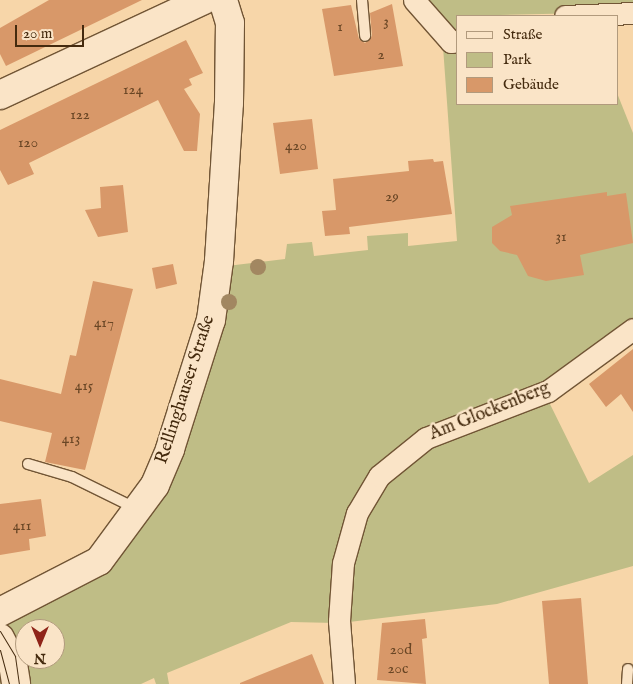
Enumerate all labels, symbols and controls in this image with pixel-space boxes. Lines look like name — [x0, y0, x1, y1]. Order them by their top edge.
house number: 3 — [383, 13, 389, 31]
scale bar — [18, 15, 86, 47]
legend — [456, 15, 618, 105]
house number: 1 — [337, 18, 343, 36]
text: 20 m — [23, 24, 52, 43]
text: Straße — [503, 25, 542, 44]
house number: 2 — [377, 46, 385, 64]
text: Park — [503, 50, 532, 69]
text: Gebäude — [503, 75, 559, 94]
house number: 124 — [123, 81, 143, 99]
house number: 122 — [70, 106, 90, 124]
house number: 120 — [18, 134, 38, 152]
house number: 420 — [285, 137, 307, 155]
house number: 29 — [385, 188, 399, 206]
house number: 31 — [555, 228, 567, 246]
street label: Rellinghauser Straße — [152, 313, 220, 467]
house number: 417 — [94, 314, 114, 332]
house number: 415 — [75, 377, 93, 395]
street label: Am Glockenberg — [427, 378, 553, 446]
house number: 413 — [62, 430, 80, 448]
house number: 411 — [13, 517, 31, 535]
north arrow — [15, 619, 65, 669]
house number: 20d — [390, 641, 412, 659]
text: N — [34, 649, 46, 667]
house number: 20c — [388, 660, 408, 678]

